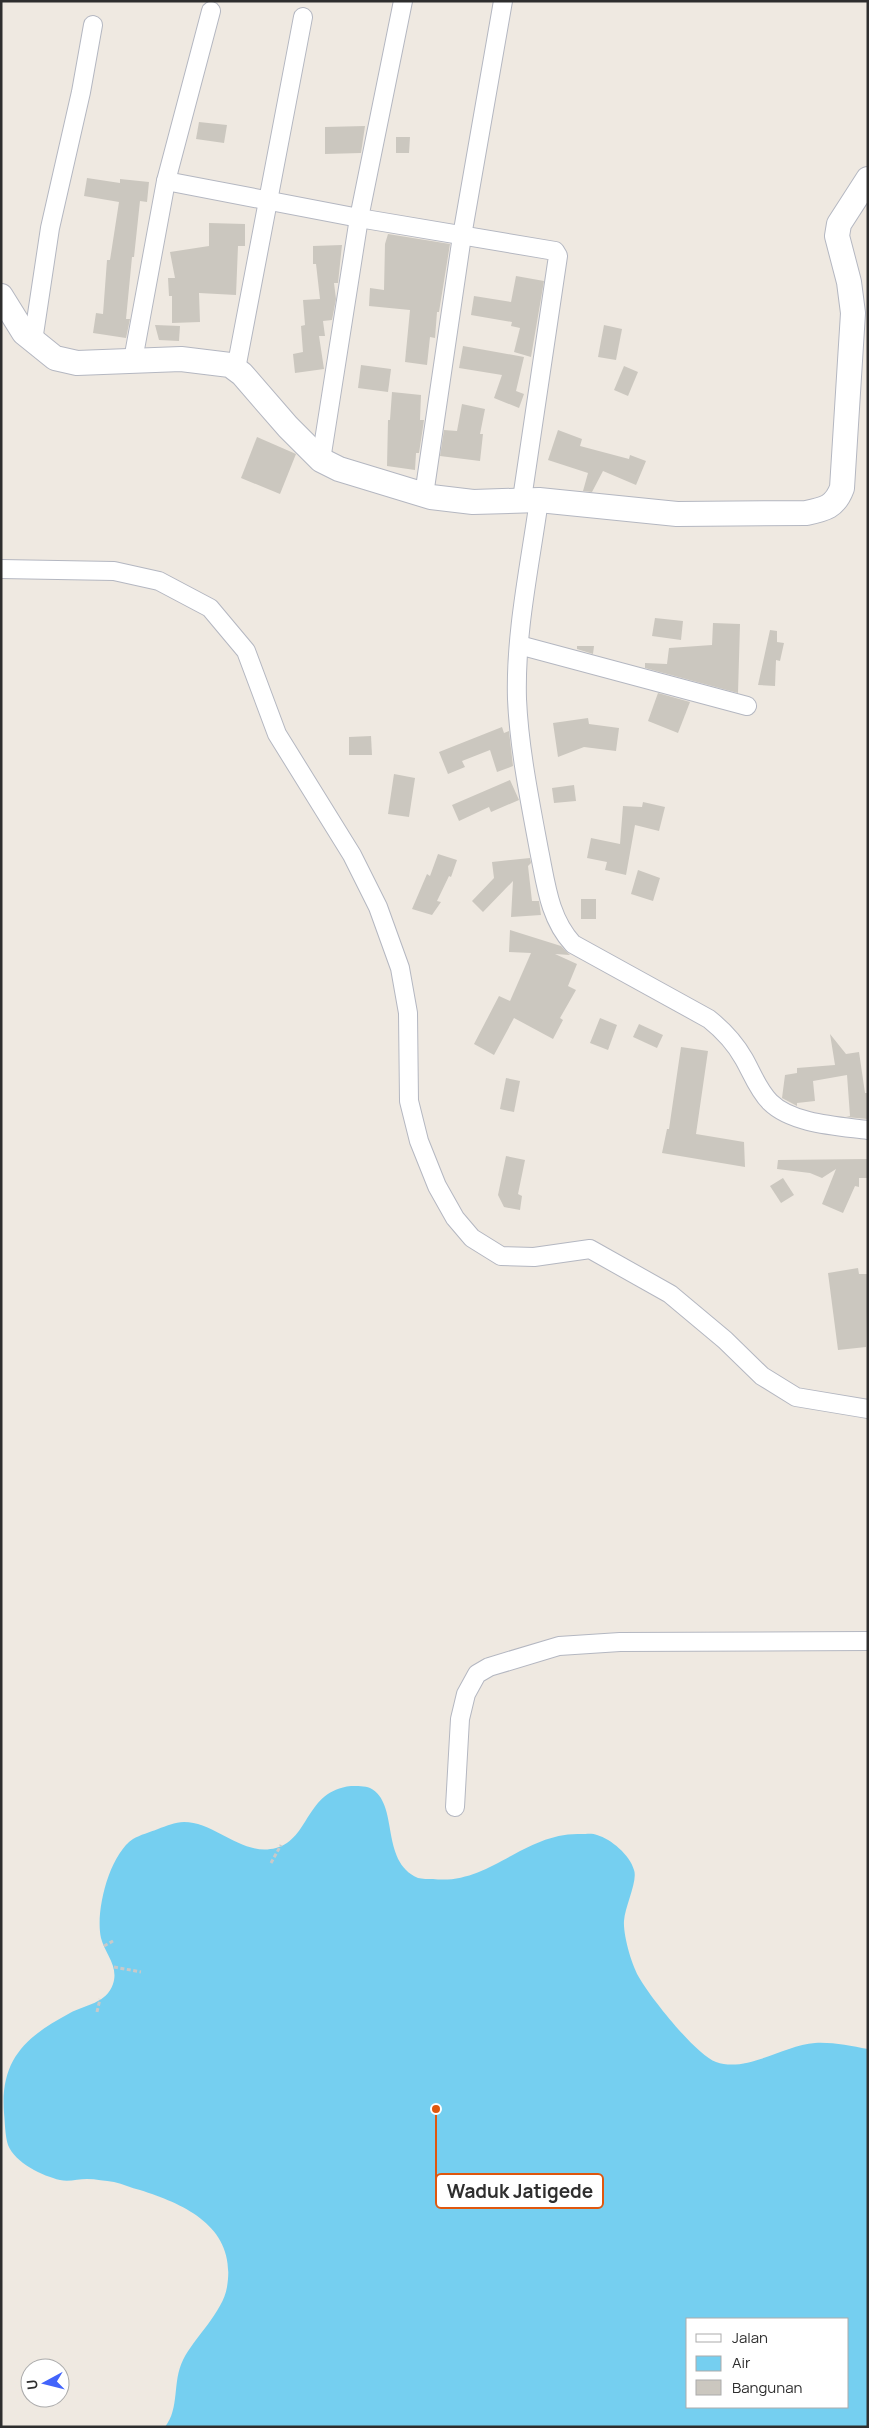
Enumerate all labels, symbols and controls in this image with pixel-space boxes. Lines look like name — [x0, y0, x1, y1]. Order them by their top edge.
callout: Waduk Jatigede — [436, 2174, 603, 2208]
text: Waduk Jatigede — [447, 2178, 593, 2204]
legend — [686, 2318, 849, 2408]
text: Jalan — [732, 2327, 768, 2348]
text: Air — [732, 2352, 751, 2373]
north arrow — [20, 2358, 70, 2408]
text: Bangunan — [732, 2377, 802, 2398]
text: U — [22, 2378, 42, 2391]

